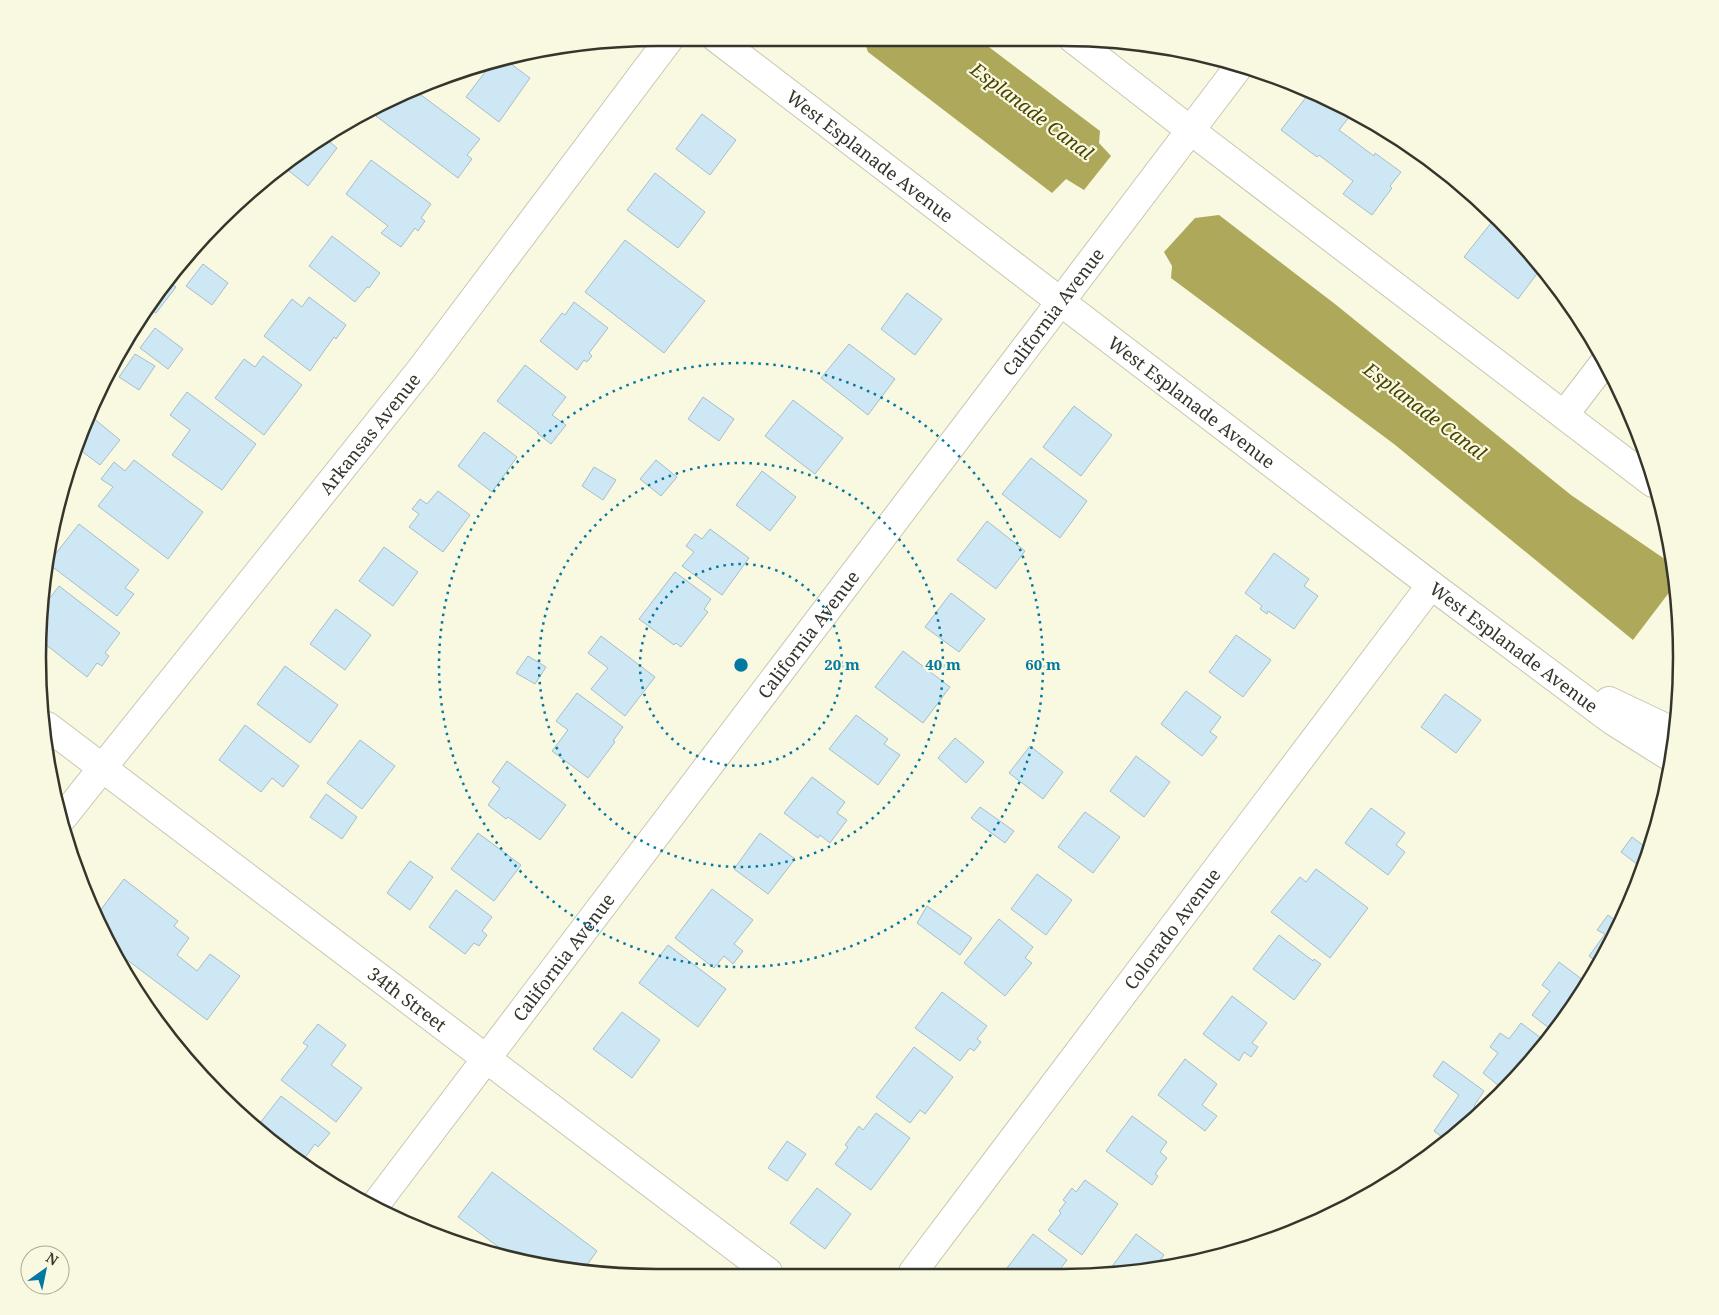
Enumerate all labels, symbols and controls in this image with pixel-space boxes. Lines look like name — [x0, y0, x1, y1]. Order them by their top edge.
water label: Esplanade Canal — [965, 56, 1099, 166]
street label: West Esplanade Avenue — [782, 84, 958, 227]
street label: California Avenue — [997, 243, 1109, 381]
street label: West Esplanade Avenue — [1103, 330, 1280, 474]
water label: Esplanade Canal — [1358, 356, 1492, 466]
street label: Arkansas Avenue — [314, 368, 426, 499]
street label: California Avenue — [752, 565, 864, 703]
street label: West Esplanade Avenue — [1425, 576, 1603, 718]
text: 20 m — [824, 654, 860, 674]
text: 40 m — [925, 654, 961, 674]
text: 60 m — [1025, 654, 1061, 674]
centre of rings — [732, 656, 750, 674]
street label: Colorado Avenue — [1118, 863, 1225, 994]
street label: California Avenue — [507, 888, 620, 1026]
street label: 34th Street — [363, 961, 452, 1036]
north arrow — [20, 1245, 70, 1295]
text: N — [43, 1248, 62, 1270]

